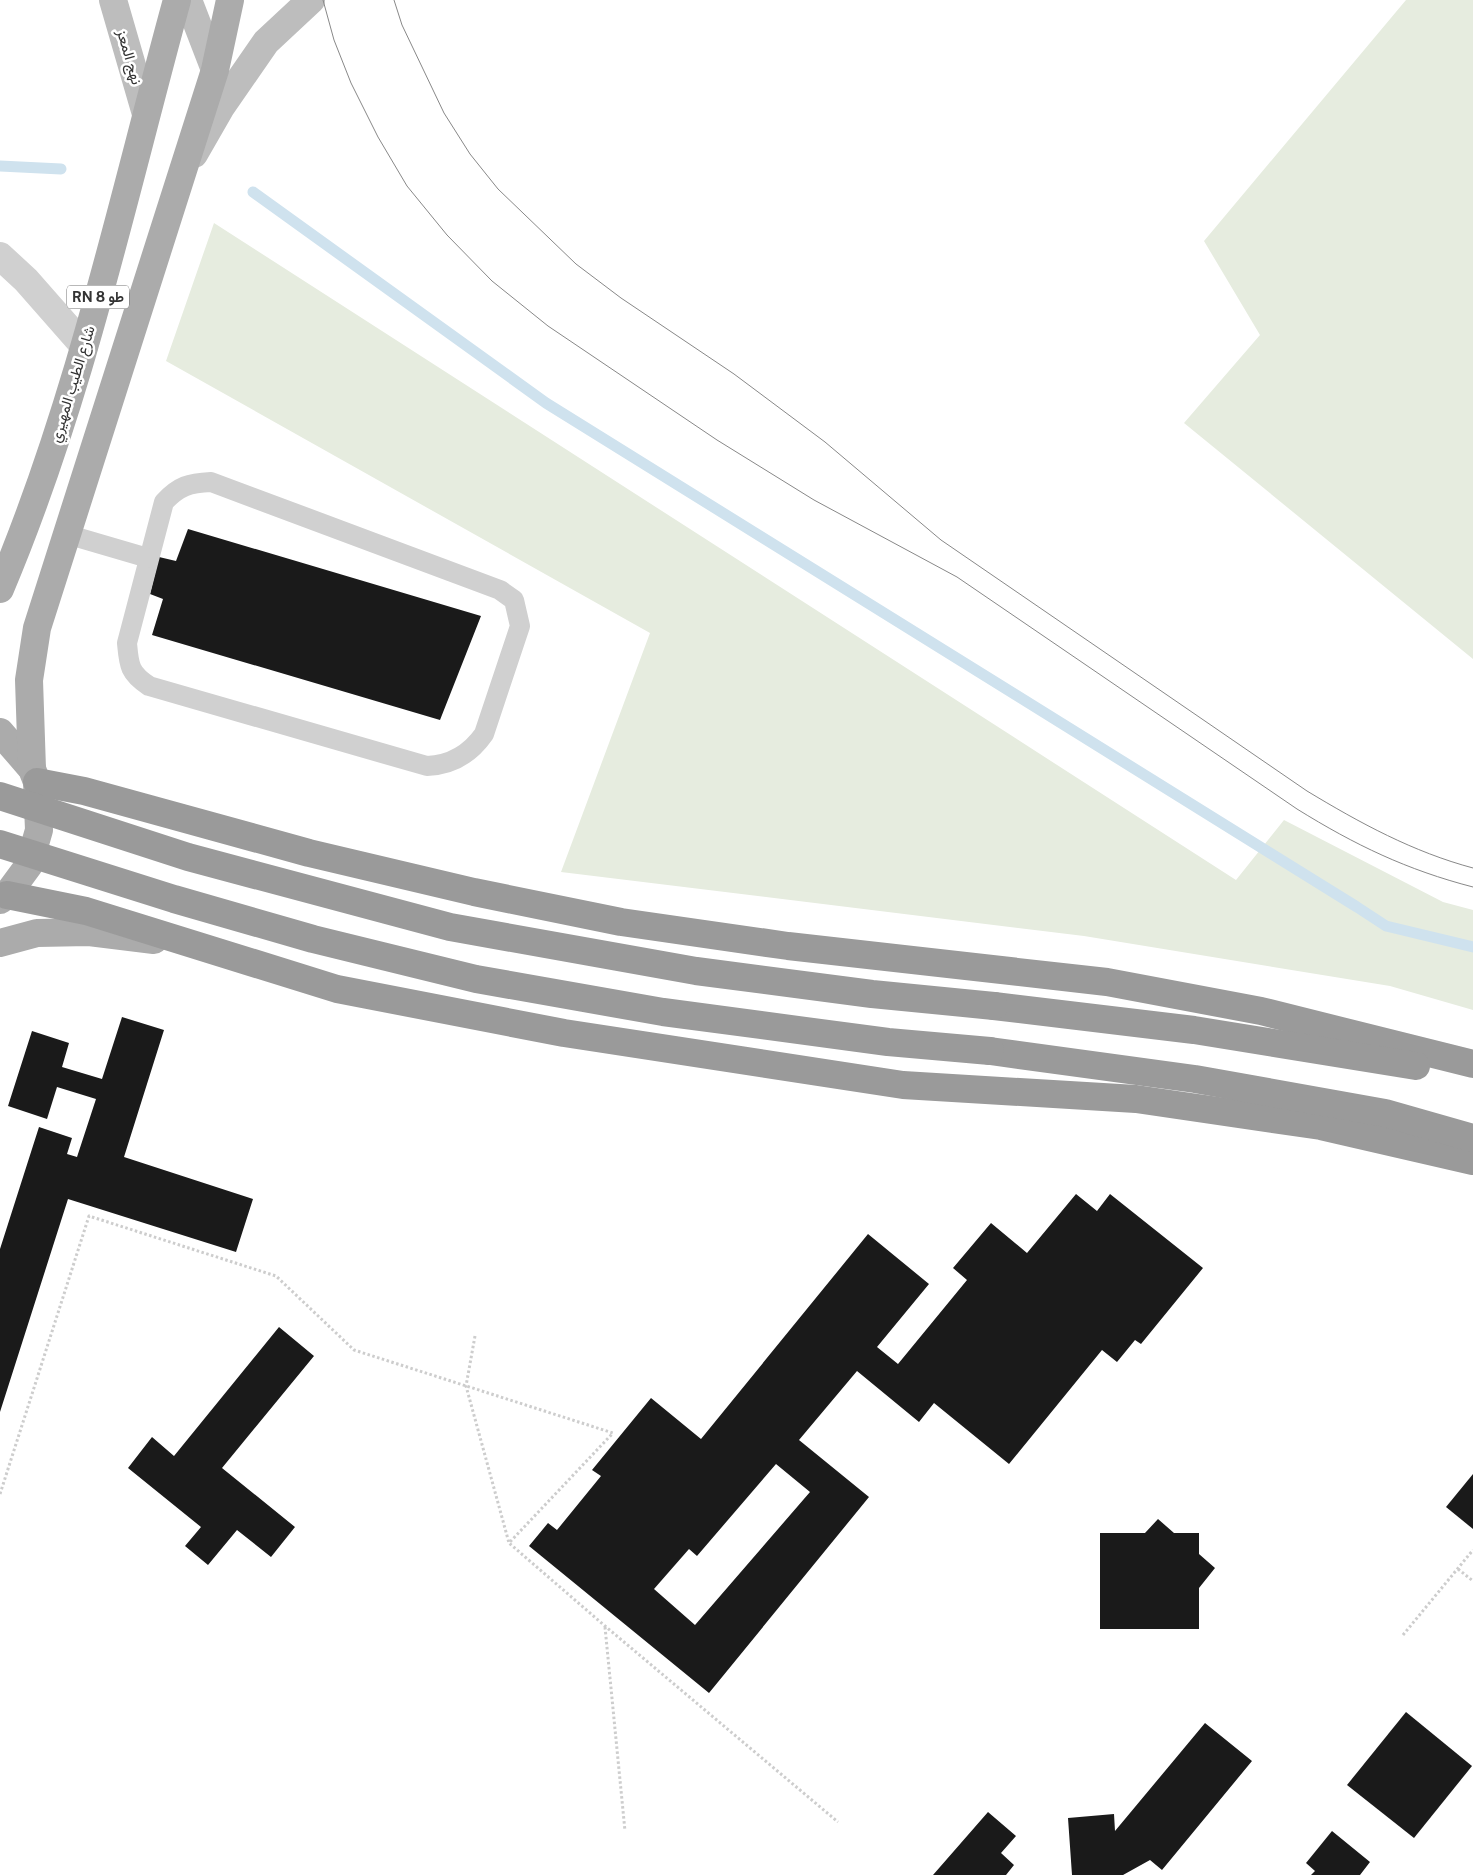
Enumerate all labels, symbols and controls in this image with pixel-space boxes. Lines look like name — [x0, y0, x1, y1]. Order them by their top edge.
street label: نهج المعز — [111, 27, 146, 87]
road number: RN 8 طو — [67, 286, 129, 308]
street label: شارع الطيب المهيري — [46, 324, 103, 446]

